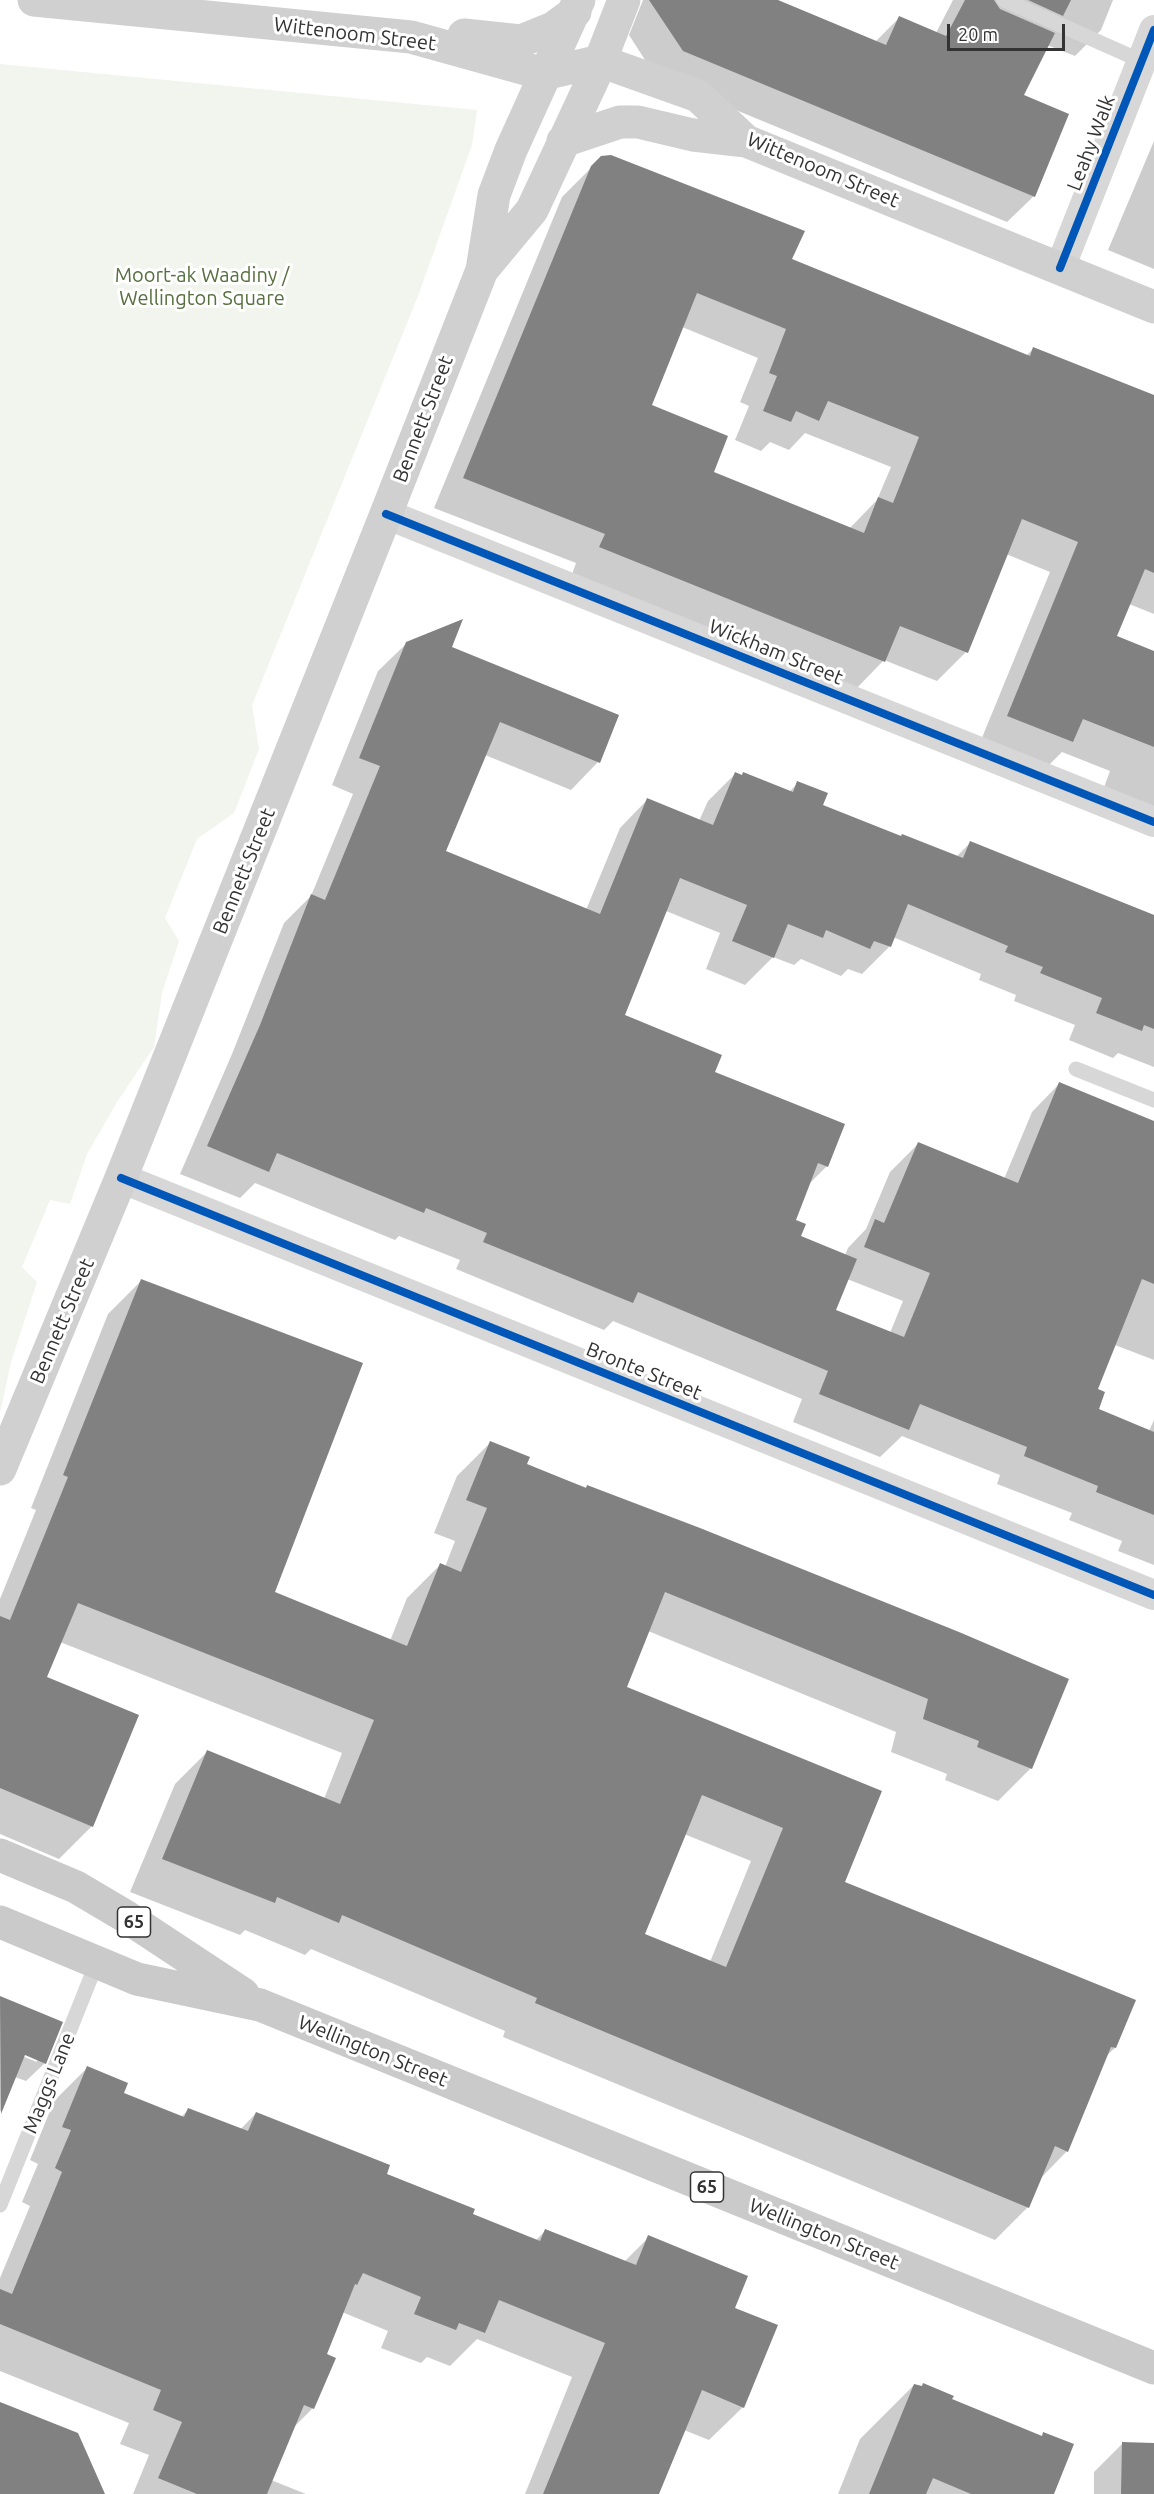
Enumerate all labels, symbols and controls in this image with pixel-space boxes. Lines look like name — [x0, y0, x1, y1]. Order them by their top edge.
street label: Wittenoom Street — [273, 12, 437, 56]
scale bar — [950, 12, 1068, 50]
text: 20 m — [958, 24, 998, 44]
street label: Leahy Walk — [1062, 92, 1120, 194]
street label: Wittenoom Street — [743, 127, 903, 213]
park label: Moort-ak Waadiny / Wellington Square — [115, 263, 289, 310]
street label: Bennett Street — [388, 352, 458, 486]
street label: Wickham Street — [705, 614, 847, 690]
street label: Bennett Street — [208, 804, 280, 938]
street label: Bennett Street — [25, 1255, 99, 1387]
street label: Bronte Street — [583, 1337, 705, 1405]
road number: 65 — [118, 1907, 150, 1937]
street label: Wellington Street — [295, 2010, 451, 2092]
street label: Maggs Lane — [18, 2029, 80, 2137]
road number: 65 — [690, 2172, 724, 2202]
street label: Wellington Street — [746, 2193, 902, 2275]

